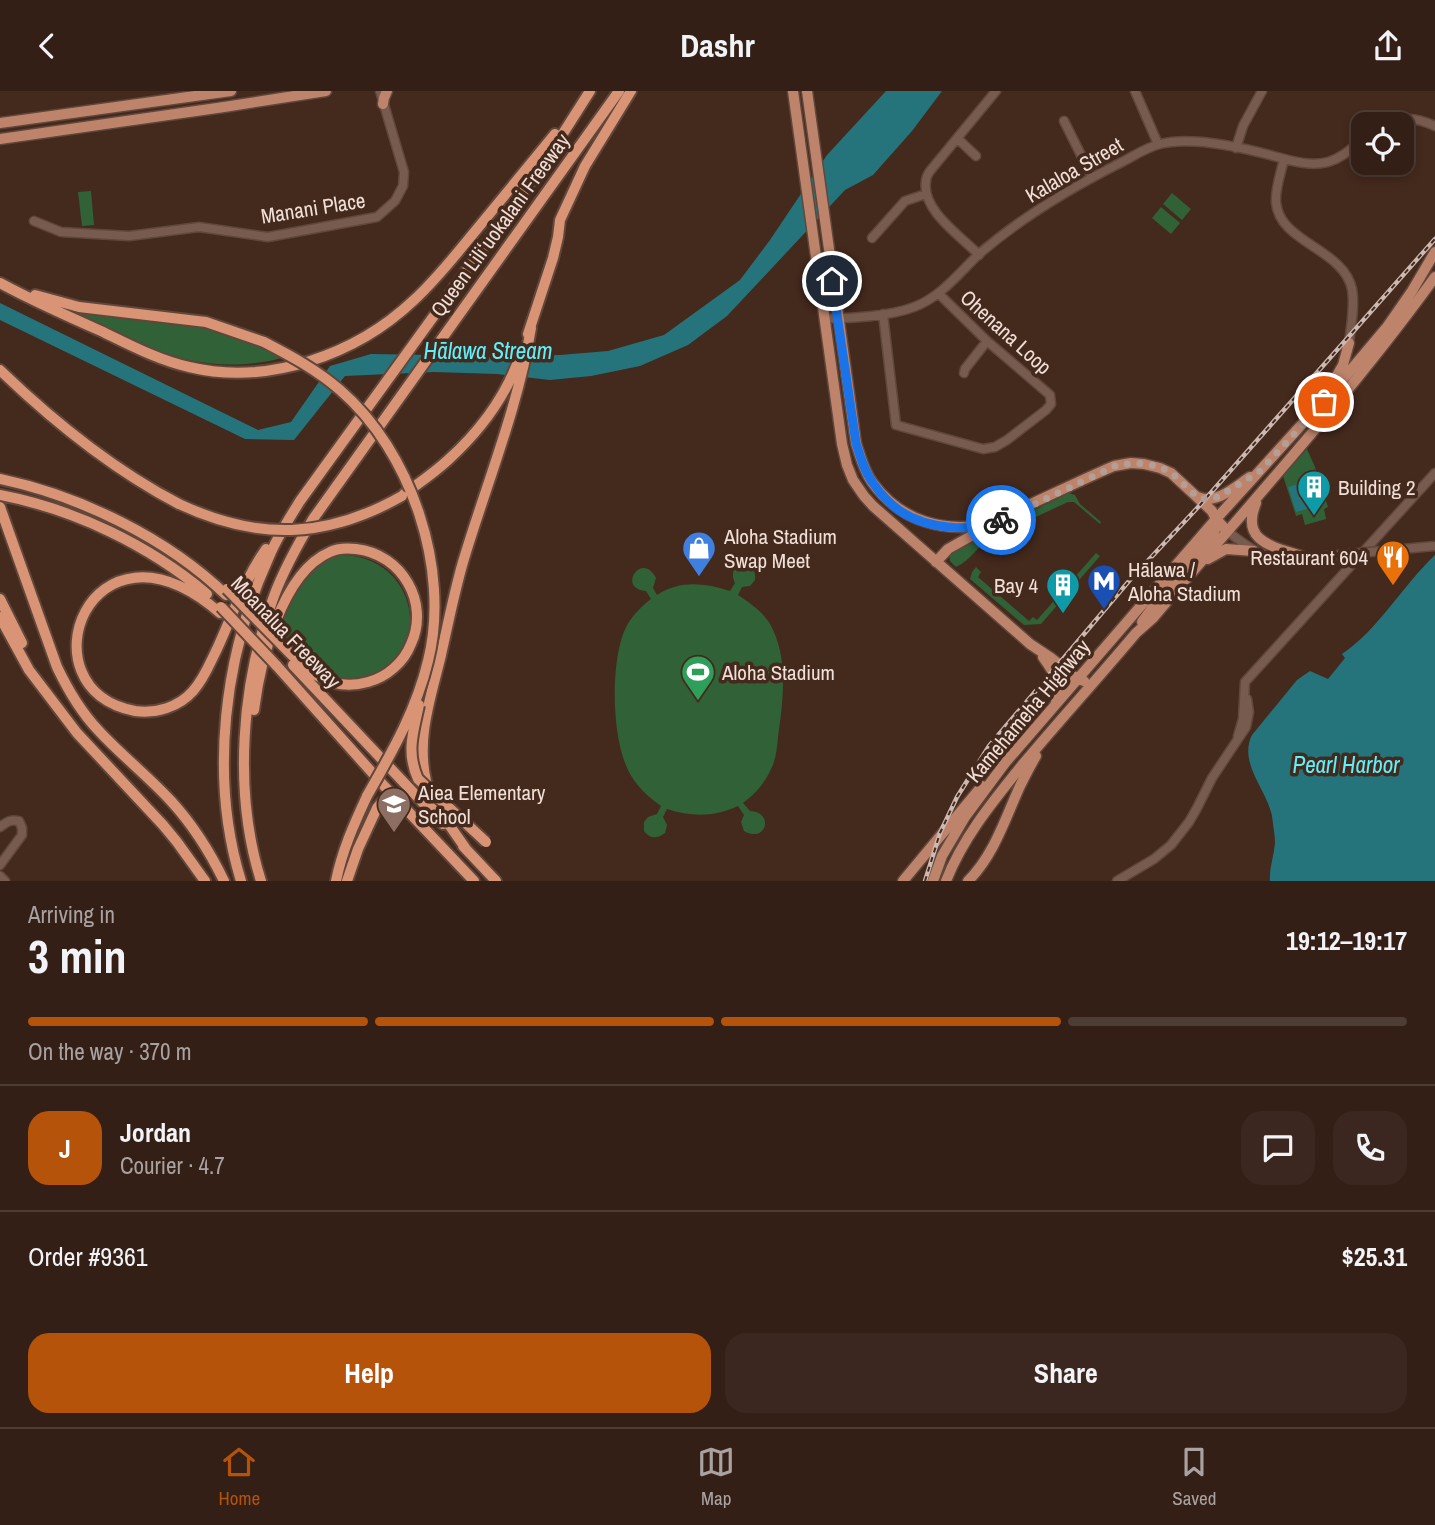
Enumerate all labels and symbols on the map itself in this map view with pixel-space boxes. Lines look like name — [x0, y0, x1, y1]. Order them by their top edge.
street label: Queen Liliʻuokalani Freeway — [424, 127, 577, 323]
street label: Kalaloa Street — [1020, 130, 1128, 210]
street label: Manani Place — [259, 185, 367, 231]
pin — [802, 251, 862, 311]
street label: Ohenana Loop — [954, 283, 1058, 381]
water label: Hālawa Stream — [424, 335, 552, 366]
pin — [1294, 372, 1354, 432]
building icon: Building 2 — [1295, 468, 1333, 517]
place label: Building 2 — [1338, 473, 1416, 502]
courier — [966, 485, 1036, 555]
place label: Aloha Stadium Swap Meet — [723, 522, 837, 575]
shop icon: Aloha Stadium Swap Meet — [680, 529, 718, 578]
restaurant icon: Restaurant 604 — [1374, 538, 1412, 587]
place label: Restaurant 604 — [1250, 543, 1368, 572]
place label: Hālawa / Aloha Stadium — [1127, 555, 1241, 608]
metro station icon: Hālawa / Aloha Stadium — [1085, 562, 1123, 611]
building icon: Bay 4 — [1044, 566, 1082, 615]
street label: Moanalua Freeway — [225, 569, 348, 695]
place label: Bay 4 — [994, 571, 1038, 600]
street label: Kamehameha Highway — [959, 633, 1097, 789]
sports icon: Aloha Stadium — [679, 653, 717, 702]
place label: Aloha Stadium — [721, 658, 835, 687]
water label: Pearl Harbor — [1293, 749, 1400, 780]
place label: Aiea Elementary School — [417, 778, 546, 831]
school or university icon: Aiea Elementary School — [375, 785, 413, 834]

